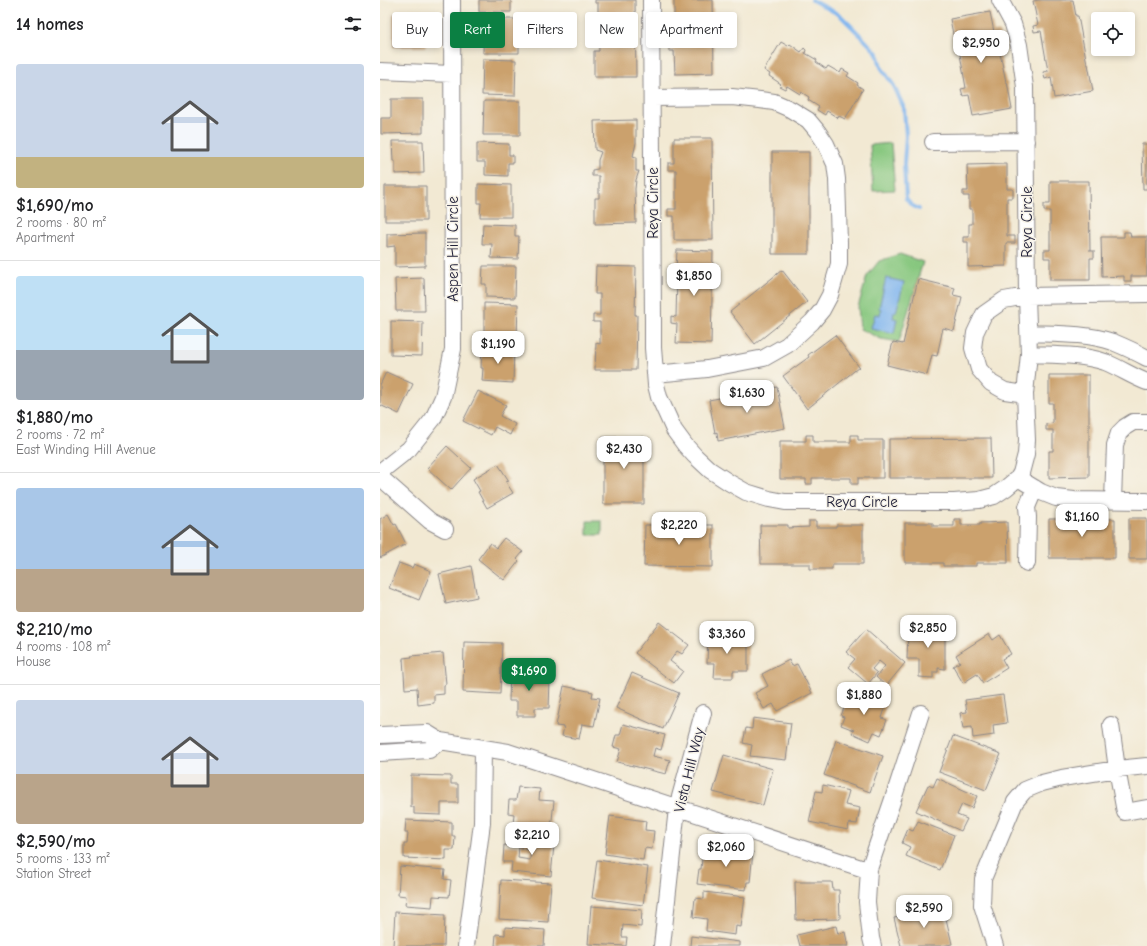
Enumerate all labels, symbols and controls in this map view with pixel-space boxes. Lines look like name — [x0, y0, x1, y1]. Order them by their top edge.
chip: Buy — [392, 12, 442, 48]
chip: Rent — [450, 12, 505, 48]
chip: Filters — [513, 12, 577, 48]
chip: New — [585, 12, 638, 48]
chip: Apartment — [646, 12, 737, 48]
map controls — [1091, 12, 1135, 56]
button: locate — [1091, 12, 1135, 56]
icon: filters — [342, 13, 364, 35]
text: 14 homes — [16, 15, 83, 34]
pin: $2,950 — [948, 30, 1014, 64]
text: $2,950 — [962, 35, 1000, 50]
icon: home — [154, 90, 226, 162]
street label: Reya Circle — [644, 167, 662, 239]
street label: Reya Circle — [1018, 186, 1036, 258]
text: $1,690/mo — [16, 196, 93, 215]
street label: Aspen Hill Circle — [444, 196, 462, 302]
text: 2 rooms · 80 m² — [16, 215, 106, 230]
text: Apartment — [16, 230, 74, 245]
pin: $1,850 — [661, 263, 727, 297]
text: $1,850 — [676, 268, 712, 283]
icon: home — [154, 302, 226, 374]
pin: $1,190 — [465, 331, 531, 365]
text: $1,190 — [481, 336, 515, 351]
pin: $1,630 — [714, 380, 780, 414]
text: $1,630 — [729, 385, 765, 400]
text: $1,880/mo — [16, 408, 93, 427]
text: 2 rooms · 72 m² — [16, 427, 104, 442]
pin: $2,430 — [591, 436, 657, 470]
text: $2,430 — [606, 441, 642, 456]
text: East Winding Hill Avenue — [16, 442, 156, 457]
street label: Reya Circle — [826, 493, 898, 511]
pin: $1,160 — [1049, 504, 1115, 538]
text: $1,160 — [1065, 509, 1099, 524]
pin: $2,220 — [646, 512, 712, 546]
icon: home — [154, 514, 226, 586]
text: $2,220 — [660, 517, 698, 532]
pin: $2,850 — [895, 615, 961, 649]
text: $2,210/mo — [16, 620, 93, 639]
text: $2,850 — [909, 620, 947, 635]
pin: $3,360 — [694, 621, 760, 655]
text: $3,360 — [708, 626, 746, 641]
text: 4 rooms · 108 m² — [16, 639, 111, 654]
text: House — [16, 654, 51, 669]
pin: $1,690 — [496, 658, 562, 692]
text: $1,690 — [511, 663, 547, 678]
pin: $1,880 — [831, 682, 897, 716]
text: $1,880 — [846, 687, 882, 702]
icon: home — [154, 726, 226, 798]
street label: Vista Hill Way — [670, 726, 708, 814]
pin: $2,210 — [499, 822, 565, 856]
text: $2,210 — [514, 827, 550, 842]
text: $2,590/mo — [16, 832, 95, 851]
pin: $2,060 — [693, 834, 759, 868]
text: $2,060 — [707, 839, 745, 854]
text: 5 rooms · 133 m² — [16, 851, 110, 866]
text: Station Street — [16, 866, 91, 881]
pin: $2,590 — [891, 895, 957, 929]
text: $2,590 — [905, 900, 943, 915]

